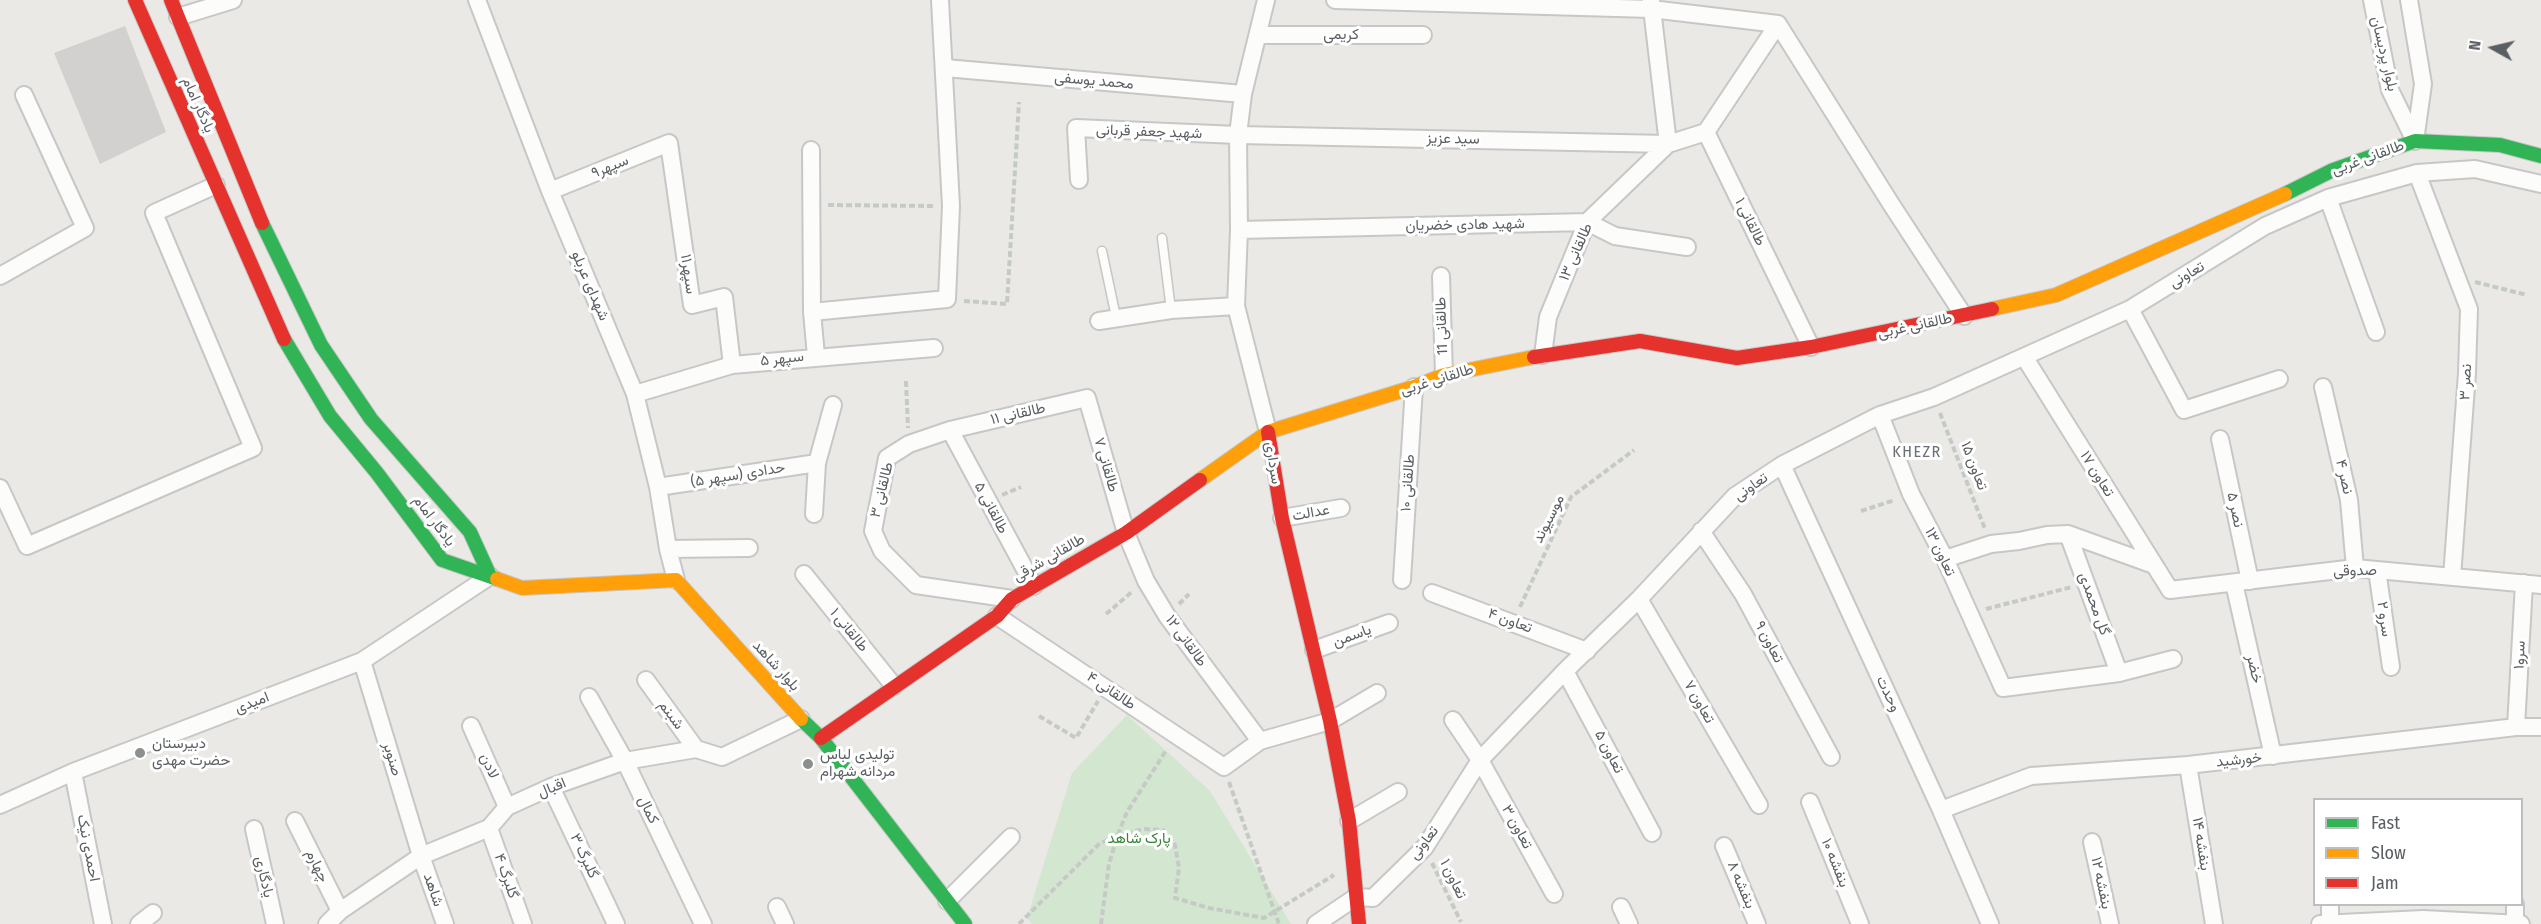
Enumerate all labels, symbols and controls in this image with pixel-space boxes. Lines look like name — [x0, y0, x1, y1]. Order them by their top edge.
street label: بلوار پردیسان — [2367, 15, 2401, 93]
north arrow — [2463, 18, 2523, 78]
street label: کریمی — [1323, 26, 1359, 44]
text: N — [2465, 39, 2485, 51]
street label: محمد یوسفی — [1054, 69, 1134, 93]
street label: یادگار امام — [178, 74, 218, 136]
street label: شهید جعفر قربانی — [1096, 121, 1202, 143]
street label: سید عزیز — [1426, 130, 1480, 148]
street label: طالقانی غربی — [2329, 137, 2407, 179]
street label: سپهر۹ — [589, 151, 631, 183]
street label: طالقانی ۱ — [1731, 195, 1769, 249]
street label: شهید هادی خضریان — [1405, 215, 1525, 235]
street label: طالقانی ۱۳ — [1555, 220, 1597, 284]
street label: شهدای عربلو — [567, 248, 613, 324]
street label: سپهر۱۱ — [676, 253, 700, 295]
street label: تعاونی — [2166, 258, 2208, 292]
street label: طالقانی 11 — [1432, 296, 1452, 356]
street label: طالقانی غربی — [1876, 309, 1954, 343]
street label: سپهر ۵ — [759, 348, 805, 370]
street label: طالقانی غربی — [1398, 360, 1476, 400]
street label: نصر ۳ — [2456, 363, 2476, 401]
street label: طالقانی ۱۱ — [989, 399, 1047, 429]
street label: طالقانی ۷ — [1090, 436, 1122, 494]
street label: تعاون ۱۵ — [1957, 439, 1991, 493]
street label: سرداری — [1261, 440, 1285, 486]
district label: KHEZR — [1892, 443, 1942, 463]
street label: تعاون ۱۷ — [2076, 448, 2118, 500]
street label: طالقانی ۱۰ — [1397, 454, 1419, 512]
street label: نصر ۴ — [2331, 458, 2357, 496]
street label: حدادی (سپهر ۵) — [689, 459, 787, 491]
street label: طالقانی ۳ — [866, 460, 898, 520]
street label: تعاونی — [1730, 469, 1772, 505]
street label: طالقانی ۵ — [970, 479, 1012, 537]
street label: نصر ۵ — [2223, 491, 2247, 529]
street label: یادگار امام — [409, 492, 459, 550]
street label: موسیوند — [1529, 492, 1569, 546]
street label: عدالت — [1291, 501, 1331, 525]
street label: تعاون ۱۳ — [1921, 525, 1959, 579]
street label: طالقانی شرقی — [1010, 530, 1088, 586]
street label: صدوقی — [2333, 562, 2377, 580]
street label: گل محمدی — [2074, 570, 2114, 638]
street label: سرو ۲ — [2373, 600, 2395, 638]
street label: طالقانی ۱ — [826, 604, 872, 656]
street label: تعاون ۴ — [1485, 605, 1535, 637]
street label: طالقانی ۱۲ — [1161, 612, 1211, 670]
street label: تعاون ۹ — [1751, 618, 1787, 666]
street label: یاسمن — [1330, 621, 1374, 651]
street label: بلوار شاهد — [749, 637, 803, 695]
street label: سرو۱ — [2510, 640, 2530, 670]
street label: خضر — [2242, 653, 2266, 685]
street label: طالقانی ۴ — [1083, 668, 1139, 714]
street label: وحدت — [1872, 673, 1904, 715]
street label: تعاون ۷ — [1680, 677, 1718, 727]
street label: امیدی — [232, 688, 272, 718]
street label: شبنم — [654, 697, 688, 733]
street label: تعاون ۵ — [1590, 727, 1628, 777]
place label: دبیرستان حضرت مهدی — [152, 735, 230, 770]
street label: صنوبر — [378, 740, 406, 778]
marker: دبیرستان حضرت مهدی — [133, 746, 147, 760]
place label: تولیدی لباس مردانه شهرام — [820, 746, 895, 781]
street label: خورشید — [2215, 749, 2263, 771]
street label: لادن — [476, 751, 502, 781]
marker: تولیدی لباس مردانه شهرام — [801, 757, 815, 771]
street label: اقبال — [535, 774, 569, 802]
street label: کمال — [634, 793, 662, 827]
legend — [2313, 798, 2523, 906]
street label: تعاون ۳ — [1498, 802, 1536, 852]
text: Fast — [2371, 812, 2400, 834]
street label: احمدی نیک — [73, 813, 103, 883]
street label: بنفشه ۱۴ — [2188, 816, 2214, 872]
street label: تعاونی — [1405, 823, 1443, 863]
park label: پارک شاهد — [1107, 830, 1171, 848]
street label: گلبرگ ۳ — [566, 831, 602, 881]
street label: بنفشه ۱۰ — [1817, 836, 1853, 890]
text: Slow — [2371, 842, 2406, 864]
street label: چهارم — [301, 847, 333, 885]
street label: گلبرگ ۴ — [490, 851, 522, 901]
street label: یادگاری — [251, 855, 277, 899]
street label: بنفشه ۱۲ — [2087, 855, 2115, 911]
street label: تعاون ۱ — [1436, 856, 1470, 902]
street label: بنفشه ۸ — [1723, 859, 1759, 911]
street label: شاهد — [419, 871, 447, 909]
text: Jam — [2371, 872, 2399, 894]

